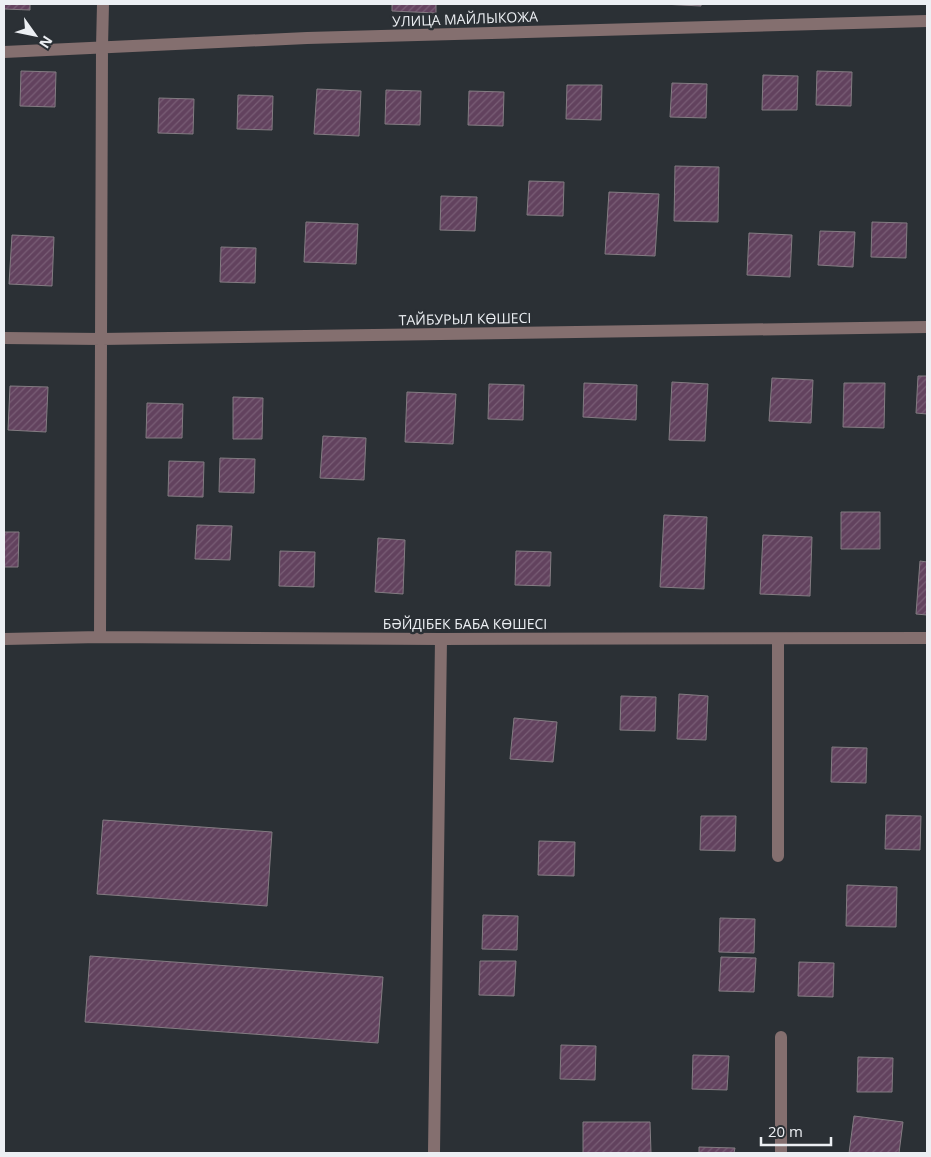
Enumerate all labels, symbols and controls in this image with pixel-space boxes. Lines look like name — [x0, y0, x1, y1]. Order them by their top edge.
street label: УЛИЦА МАЙЛЫКОЖА — [392, 6, 538, 31]
north arrow — [10, 10, 60, 60]
text: N — [35, 32, 57, 52]
street label: ТАЙБУРЫЛ КӨШЕСІ — [399, 308, 531, 329]
street label: БӘЙДІБЕК БАБА КӨШЕСІ — [383, 614, 547, 633]
scale bar — [761, 1114, 831, 1146]
text: 20 m — [768, 1121, 803, 1141]

